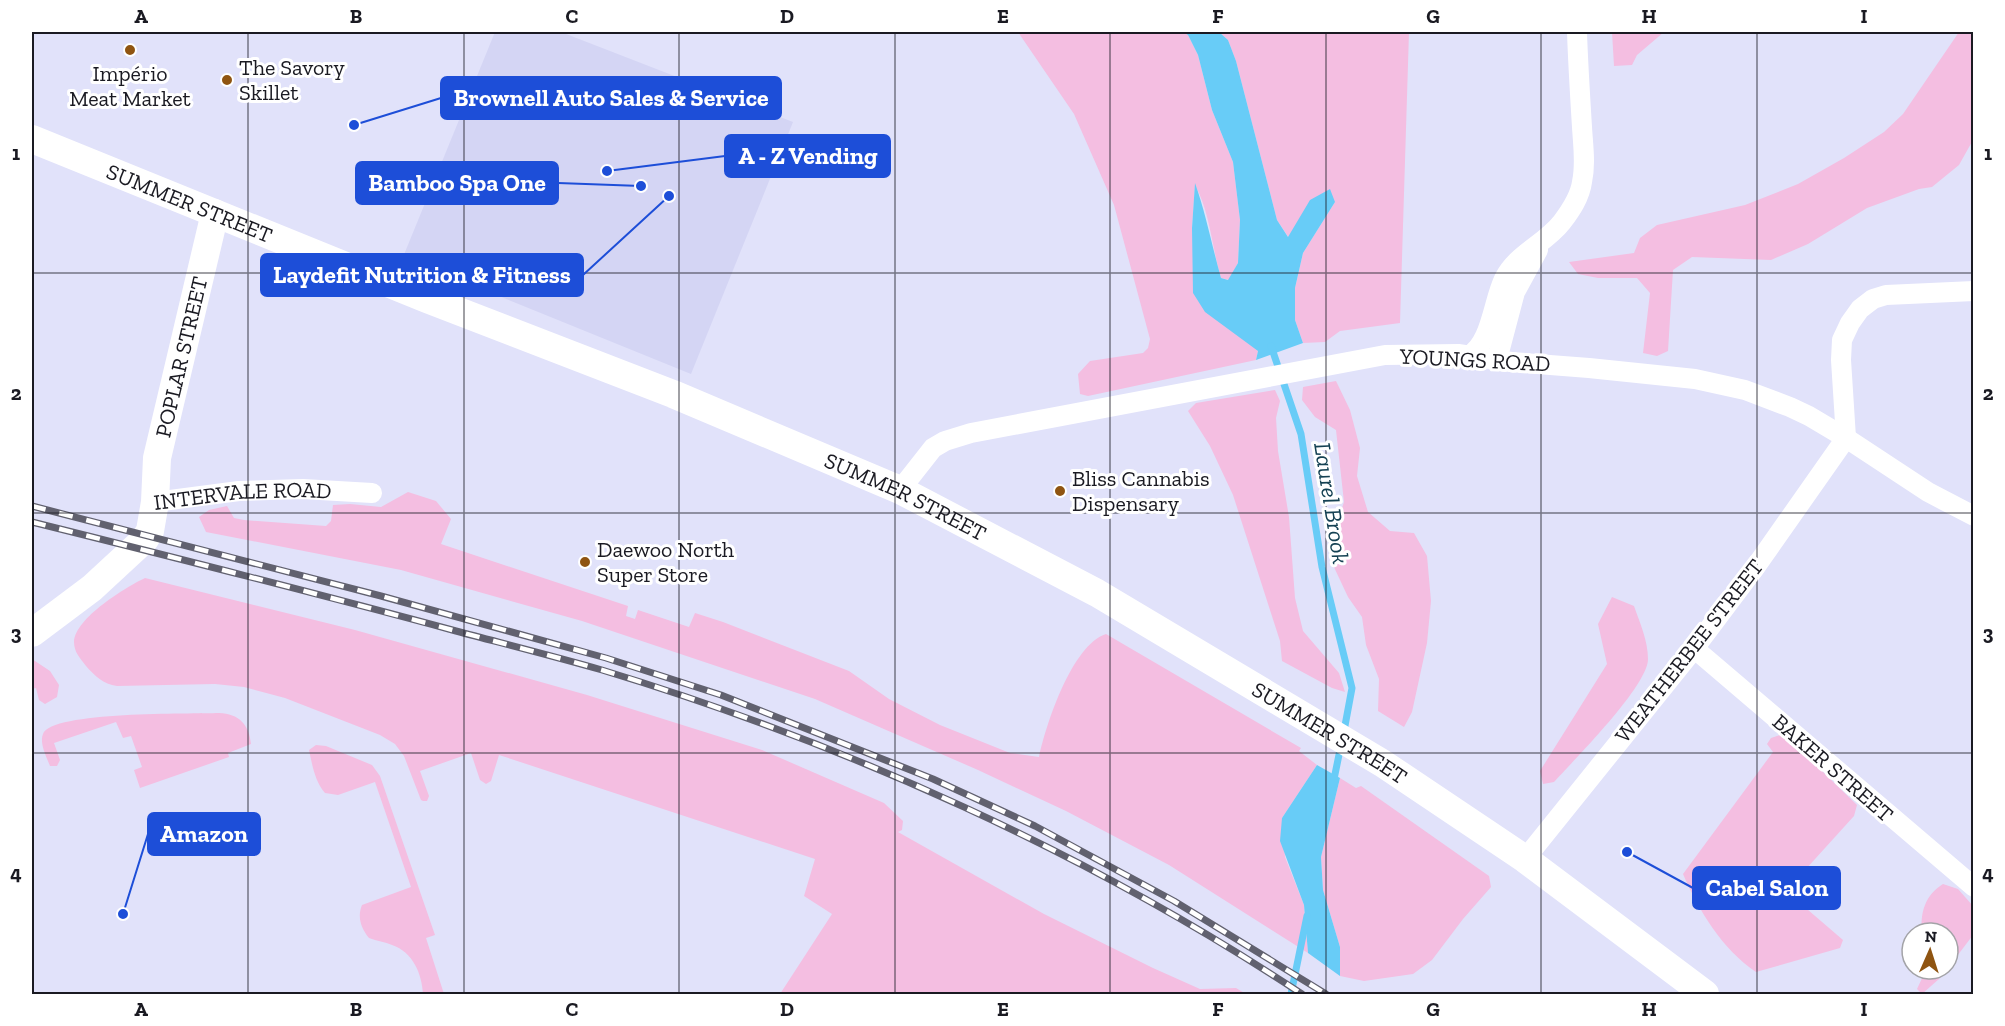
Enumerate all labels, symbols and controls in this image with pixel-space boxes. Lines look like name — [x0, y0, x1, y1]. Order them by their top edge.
text: A — [134, 4, 148, 28]
text: B — [350, 4, 362, 28]
text: C — [566, 4, 579, 28]
text: D — [780, 4, 794, 28]
text: E — [997, 4, 1009, 28]
text: F — [1212, 4, 1224, 28]
text: G — [1426, 4, 1440, 28]
text: H — [1641, 4, 1657, 28]
text: I — [1860, 4, 1868, 28]
marker: Império Meat Market — [123, 43, 137, 57]
place label: The Savory Skillet — [239, 54, 346, 106]
place label: Império Meat Market — [69, 60, 192, 112]
marker: The Savory Skillet — [220, 73, 234, 87]
callout: Brownell Auto Sales & Service — [441, 77, 781, 119]
text: Brownell Auto Sales & Service — [453, 83, 769, 112]
callout: A - Z Vending — [725, 135, 890, 177]
text: 1 — [12, 141, 20, 165]
text: A - Z Vending — [738, 141, 878, 170]
text: 1 — [1984, 141, 1992, 165]
street label: SUMMER STREET — [103, 157, 277, 249]
callout: Bamboo Spa One — [356, 162, 558, 204]
text: Bamboo Spa One — [368, 168, 546, 197]
callout: Laydefit Nutrition & Fitness — [261, 254, 583, 296]
text: Laydefit Nutrition & Fitness — [273, 260, 571, 289]
street label: POPLAR STREET — [149, 274, 213, 440]
street label: YOUNGS ROAD — [1398, 343, 1551, 377]
text: 2 — [11, 381, 22, 405]
text: 2 — [1983, 381, 1994, 405]
water label: Laurel Brook — [1308, 440, 1356, 566]
street label: SUMMER STREET — [821, 446, 991, 547]
place label: Bliss Cannabis Dispensary — [1072, 465, 1210, 517]
street label: INTERVALE ROAD — [152, 475, 332, 516]
marker: Bliss Cannabis Dispensary — [1053, 484, 1067, 498]
place label: Daewoo North Super Store — [597, 536, 735, 588]
street label: WEATHERBEE STREET — [1609, 553, 1769, 748]
marker: Daewoo North Super Store — [578, 555, 592, 569]
text: 3 — [11, 621, 22, 645]
text: 3 — [1983, 621, 1994, 645]
street label: SUMMER STREET — [1247, 675, 1413, 790]
street label: BAKER STREET — [1767, 708, 1899, 828]
callout: Amazon — [148, 813, 260, 855]
text: Amazon — [160, 819, 248, 848]
text: 4 — [10, 861, 22, 885]
text: 4 — [1982, 861, 1994, 885]
callout: Cabel Salon — [1693, 867, 1840, 909]
text: Cabel Salon — [1706, 873, 1828, 902]
north arrow — [1900, 921, 1960, 981]
text: N — [1924, 927, 1937, 946]
text: A — [134, 997, 148, 1021]
text: B — [350, 997, 362, 1021]
text: C — [566, 997, 579, 1021]
text: D — [780, 997, 794, 1021]
text: E — [997, 997, 1009, 1021]
text: F — [1212, 997, 1224, 1021]
text: G — [1426, 997, 1440, 1021]
text: H — [1641, 997, 1657, 1021]
text: I — [1860, 997, 1868, 1021]

